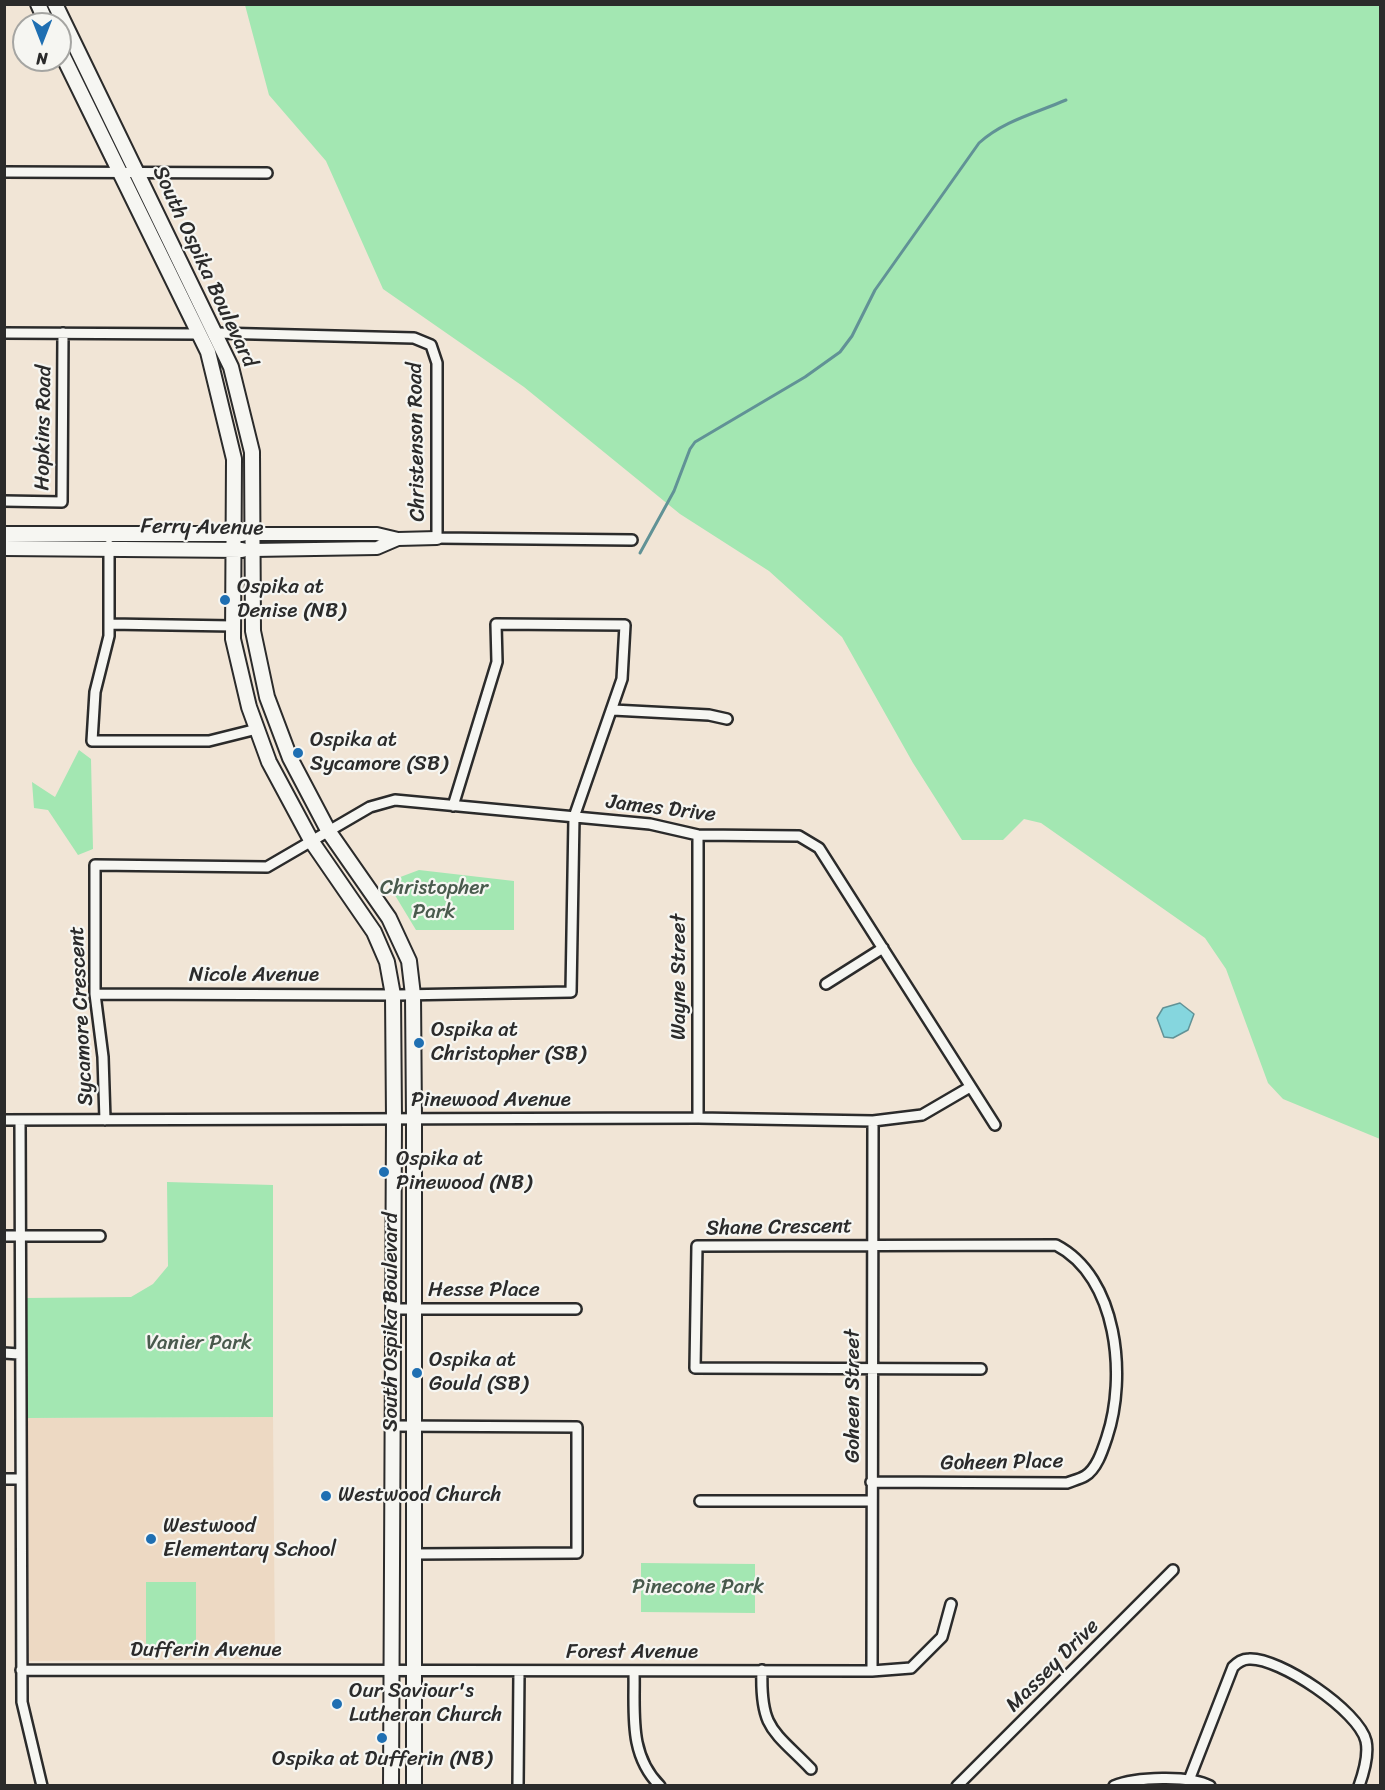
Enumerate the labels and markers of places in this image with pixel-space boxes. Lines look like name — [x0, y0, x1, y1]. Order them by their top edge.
place label: Ospika at Denise (NB) — [237, 575, 346, 625]
marker: Ospika at Denise (NB) — [218, 593, 232, 607]
place label: Ospika at Sycamore (SB) — [310, 728, 448, 778]
marker: Ospika at Sycamore (SB) — [291, 746, 305, 760]
place label: Ospika at Christopher (SB) — [431, 1018, 586, 1068]
marker: Ospika at Christopher (SB) — [412, 1036, 426, 1050]
place label: Ospika at Pinewood (NB) — [396, 1147, 532, 1197]
marker: Ospika at Pinewood (NB) — [377, 1165, 391, 1179]
place label: Ospika at Gould (SB) — [429, 1348, 528, 1398]
marker: Ospika at Gould (SB) — [410, 1366, 424, 1380]
place label: Westwood Church — [338, 1483, 501, 1509]
marker: Westwood Church — [319, 1489, 333, 1503]
place label: Westwood Elementary School — [163, 1514, 336, 1564]
marker: Westwood Elementary School — [144, 1532, 158, 1546]
place label: Our Saviour's Lutheran Church — [349, 1679, 502, 1729]
marker: Our Saviour's Lutheran Church — [330, 1697, 344, 1711]
marker: Ospika at Dufferin (NB) — [375, 1731, 389, 1745]
place label: Ospika at Dufferin (NB) — [272, 1747, 492, 1773]

